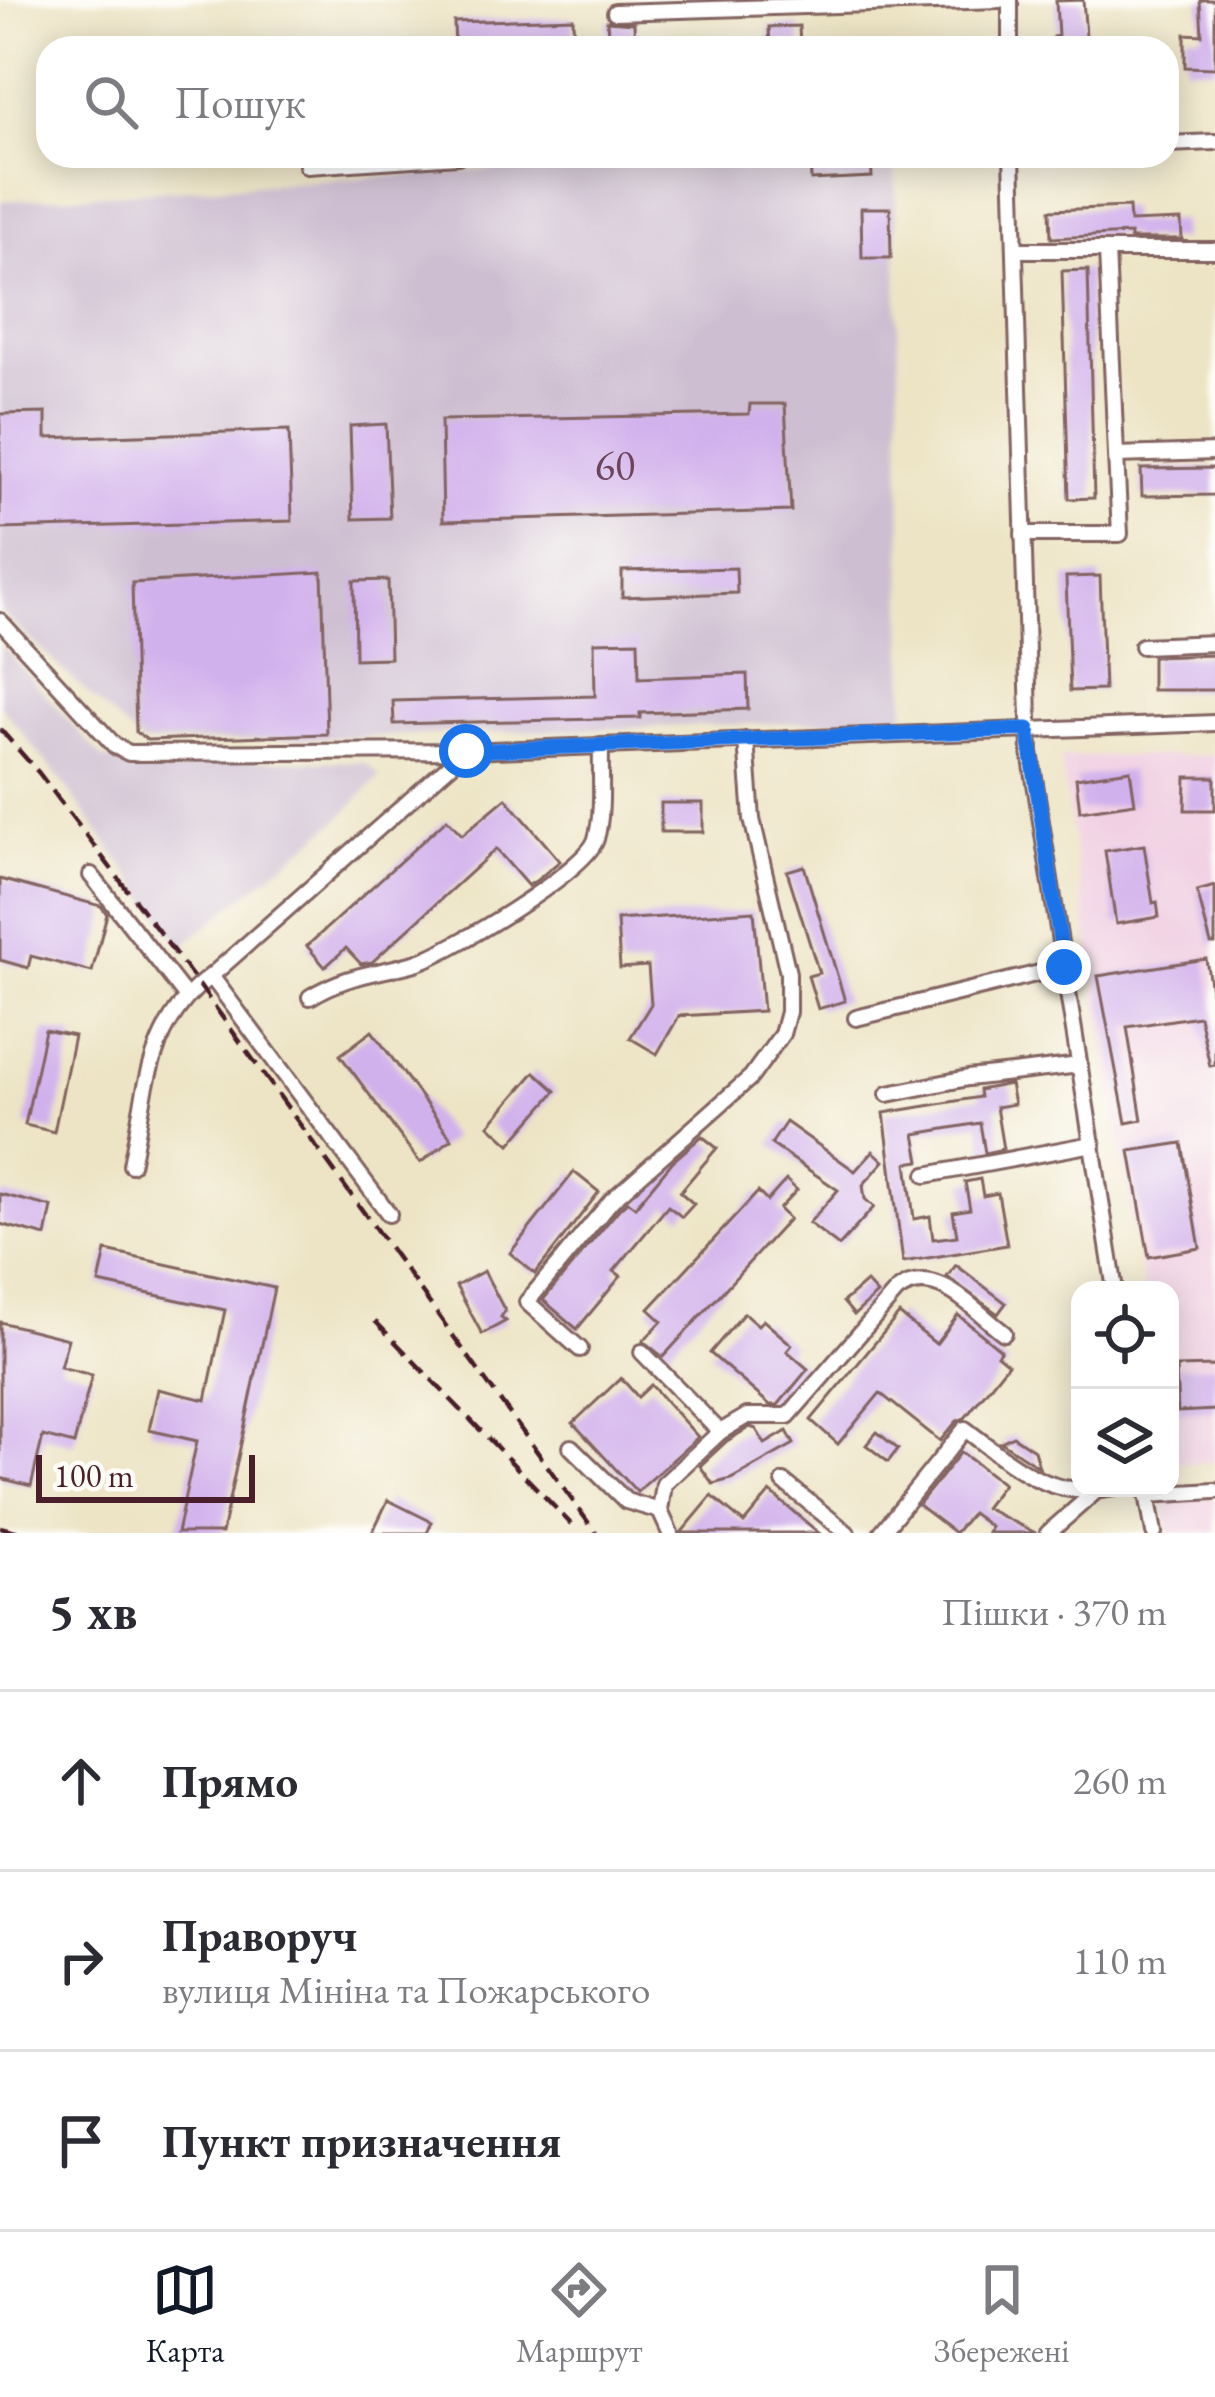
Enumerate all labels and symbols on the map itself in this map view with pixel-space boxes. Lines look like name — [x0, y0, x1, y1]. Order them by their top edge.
house number: 60 — [595, 438, 635, 493]
route start — [439, 724, 493, 778]
route end — [1037, 940, 1091, 994]
scale bar — [36, 1449, 255, 1502]

